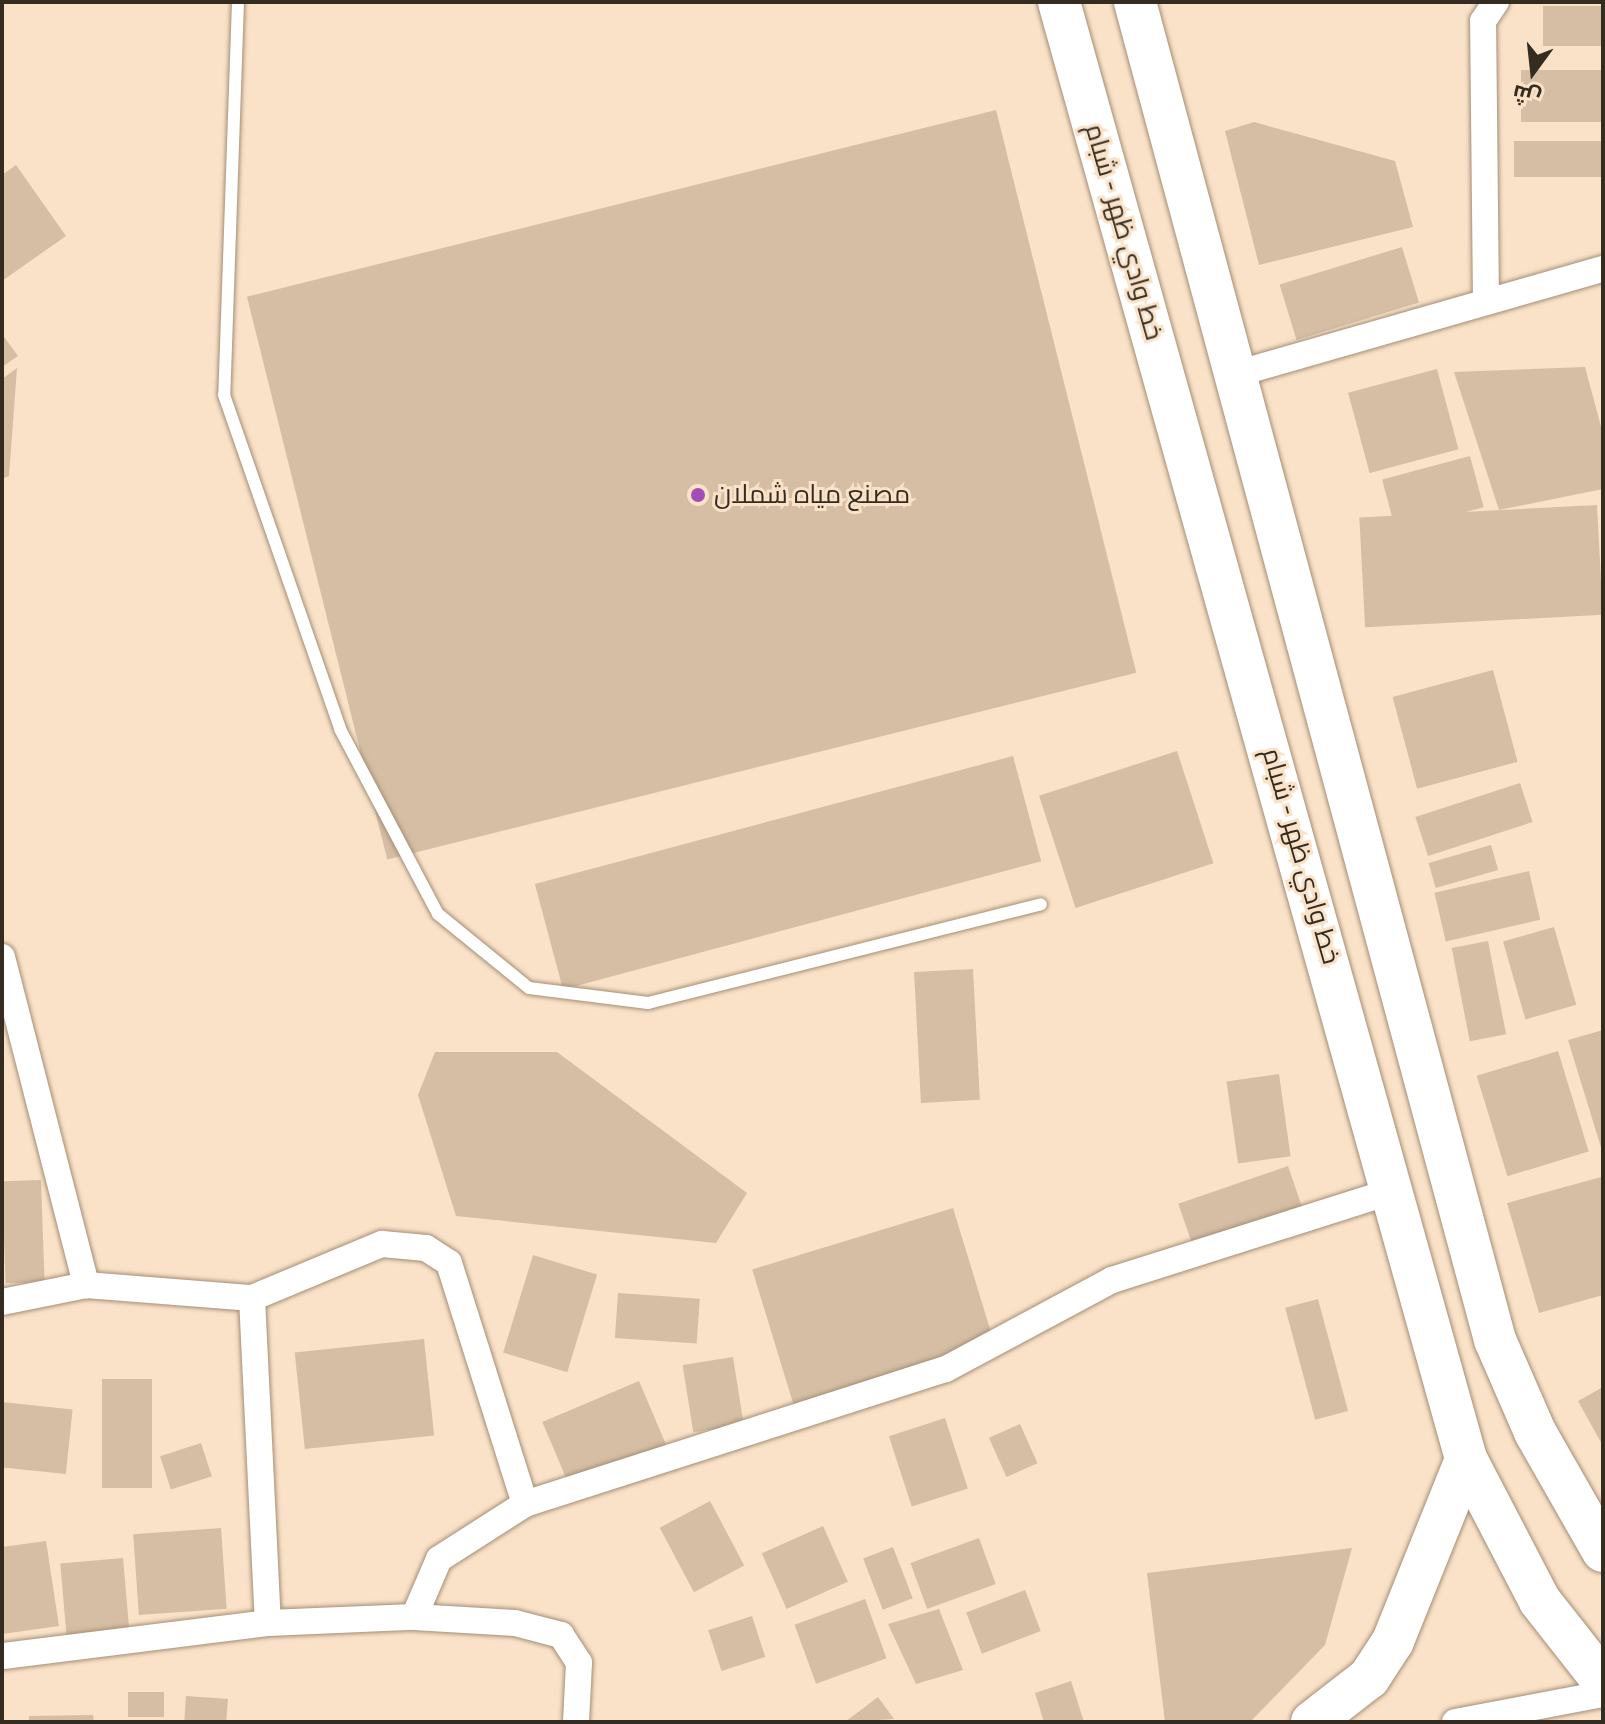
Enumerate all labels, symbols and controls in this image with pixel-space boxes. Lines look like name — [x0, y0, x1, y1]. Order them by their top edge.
north arrow — [1493, 32, 1573, 112]
text: ش — [1510, 79, 1544, 111]
street label: خط وادي ظهر - شبام — [1078, 120, 1170, 344]
place label: مصنع مياه شملان — [714, 479, 910, 511]
marker: مصنع مياه شملان — [689, 486, 707, 504]
street label: خط وادي ظهر - شبام — [1255, 744, 1347, 968]

